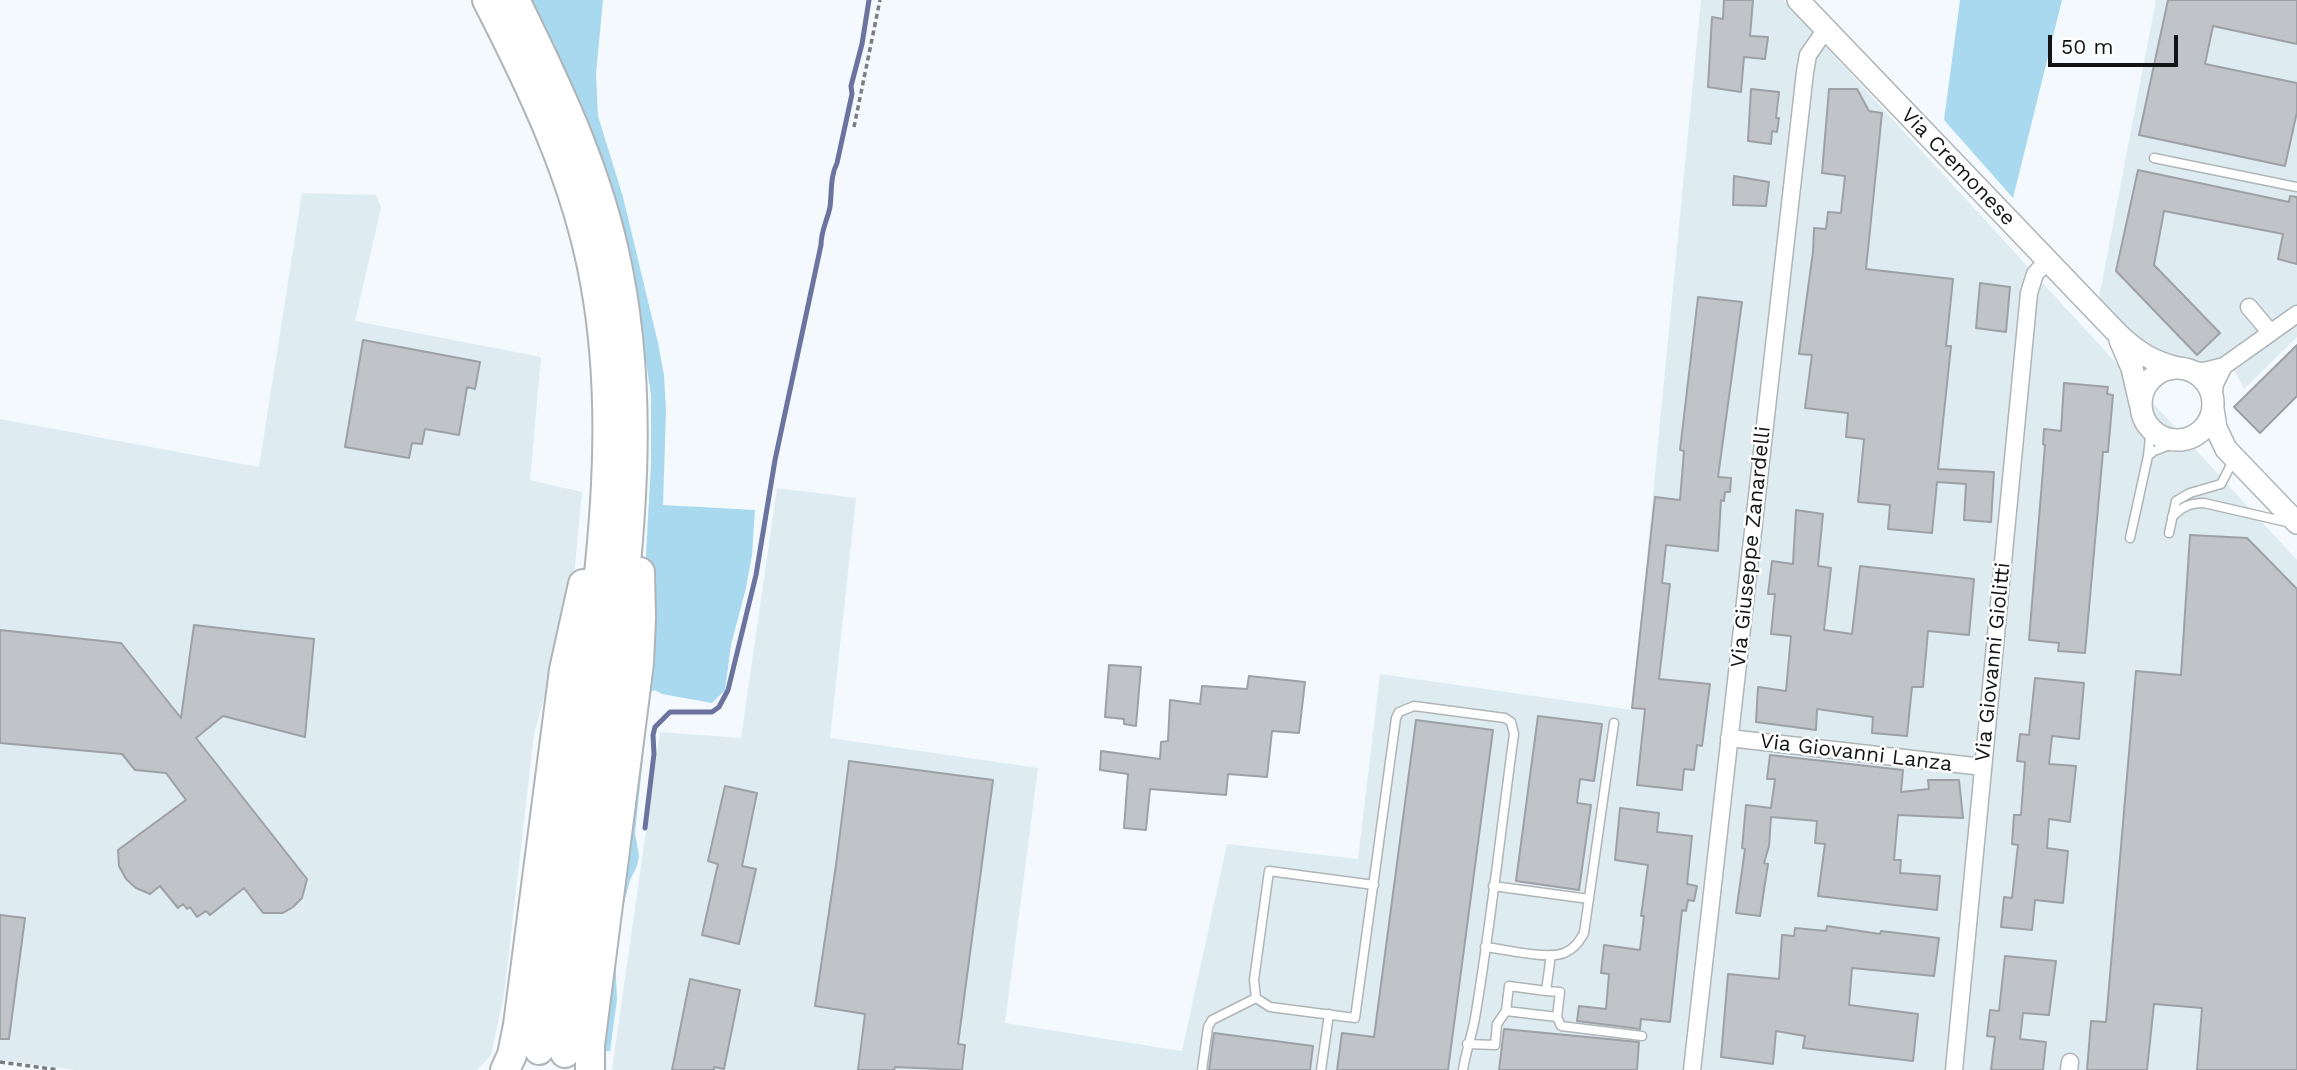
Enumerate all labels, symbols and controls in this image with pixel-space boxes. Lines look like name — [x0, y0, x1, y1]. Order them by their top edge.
scale bar — [2052, 21, 2182, 65]
text: 50 m — [2061, 34, 2113, 59]
street label: Via Cremonese — [1895, 103, 2021, 231]
street label: Via Giuseppe Zanardelli — [1726, 425, 1776, 669]
street label: Via Giovanni Giolitti — [1970, 561, 2016, 763]
street label: Via Giovanni Lanza — [1758, 729, 1954, 777]

